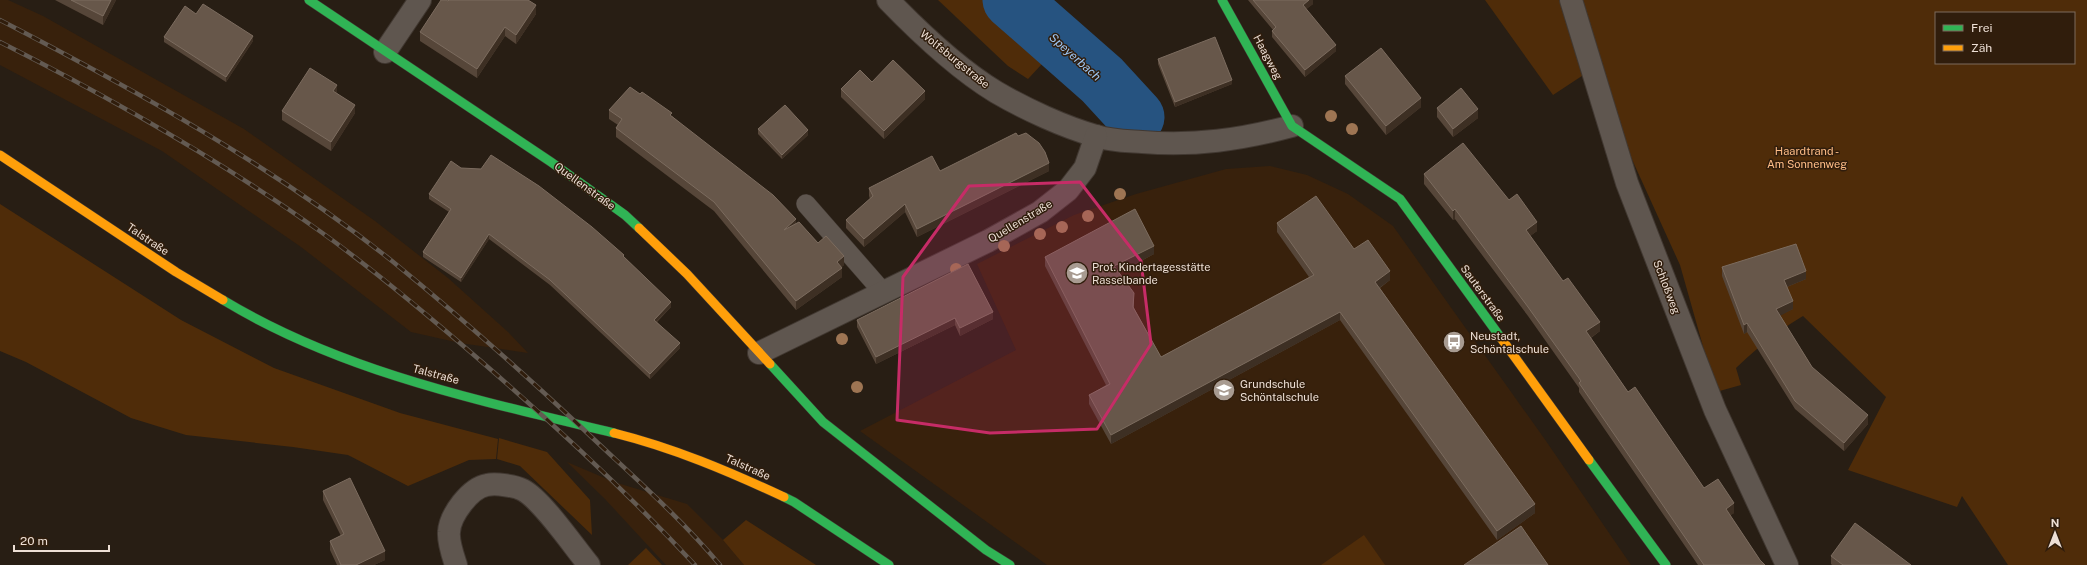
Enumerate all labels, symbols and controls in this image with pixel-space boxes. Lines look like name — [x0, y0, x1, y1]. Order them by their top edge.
legend — [1935, 12, 2075, 64]
text: Frei — [1971, 21, 1993, 35]
street label: Wolfsburgstraße — [918, 27, 992, 91]
water label: Speyerbach — [1046, 30, 1104, 84]
street label: Haagweg — [1251, 33, 1285, 82]
text: Zäh — [1971, 41, 1992, 55]
park label: Haardtrand - Am Sonnenweg — [1767, 145, 1847, 170]
street label: Quellenstraße — [552, 160, 618, 212]
street label: Quellenstraße — [986, 197, 1054, 245]
street label: Talstraße — [125, 221, 171, 257]
street label: Schloßweg — [1651, 258, 1683, 316]
school or university icon: Prot. Kindertagesstätte Rasselbande — [1064, 260, 1090, 286]
place label: Prot. Kindertagesstätte Rasselbande — [1092, 261, 1210, 286]
street label: Sauterstraße — [1458, 262, 1508, 324]
bus stop icon: Neustadt, Schöntalschule — [1441, 329, 1467, 355]
place label: Neustadt, Schöntalschule — [1470, 330, 1549, 355]
street label: Talstraße — [411, 362, 461, 386]
school or university icon: Grundschule Schöntalschule — [1211, 377, 1237, 403]
place label: Grundschule Schöntalschule — [1240, 378, 1319, 403]
street label: Talstraße — [724, 452, 772, 482]
north arrow — [2035, 513, 2075, 553]
text: N — [2051, 517, 2059, 529]
scale bar — [14, 527, 109, 553]
text: 20 m — [20, 534, 48, 548]

